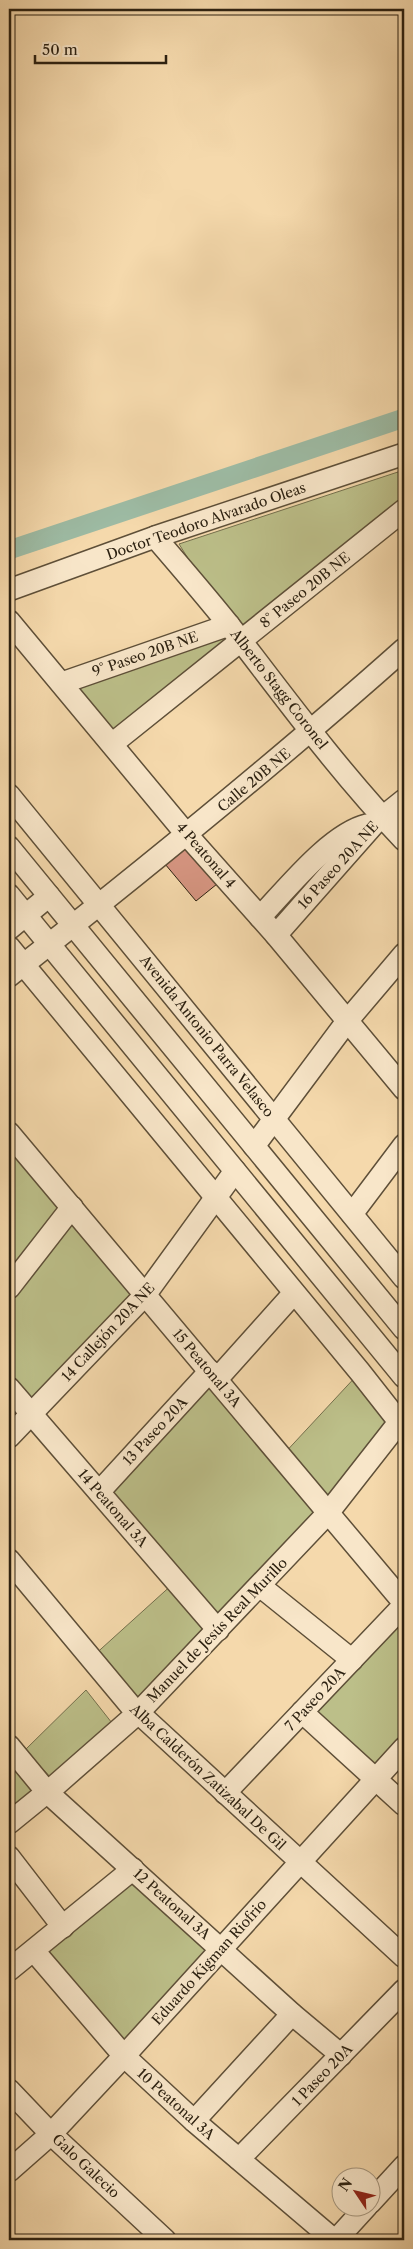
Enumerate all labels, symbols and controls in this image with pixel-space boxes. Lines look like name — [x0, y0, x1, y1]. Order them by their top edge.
scale bar — [35, 32, 166, 64]
text: 50 m — [42, 40, 78, 59]
street label: Doctor Teodoro Alvarado Oleas — [104, 478, 308, 564]
street label: 8° Paseo 20B NE — [256, 548, 354, 632]
street label: Alberto Stagg Coronel — [226, 625, 332, 753]
street label: 9° Paseo 20B NE — [90, 627, 200, 681]
street label: Calle 20B NE — [214, 744, 294, 816]
street label: 16 Paseo 20A NE — [294, 817, 382, 913]
street label: 4 Peatonal 4 — [172, 818, 240, 892]
street label: Avenida Antonio Parra Velasco — [135, 951, 278, 1121]
street label: 14 Callejón 20A NE — [58, 1279, 158, 1385]
street label: 15 Peatonal 3A — [169, 1325, 245, 1411]
street label: 13 Paseo 20A — [119, 1393, 192, 1469]
street label: 14 Peatonal 3A — [74, 1465, 152, 1551]
street label: Manuel de Jesús Real Murillo — [143, 1554, 291, 1706]
street label: 7 Paseo 20A — [281, 1663, 349, 1735]
street label: Alba Calderón Zatizabal De Gil — [126, 1699, 290, 1854]
street label: 12 Peatonal 3A — [130, 1865, 215, 1944]
street label: Eduardo Kigman Riofrio — [148, 1895, 270, 2029]
street label: 1 Paseo 20A — [288, 2040, 356, 2110]
street label: 10 Peatonal 3A — [133, 2064, 219, 2144]
street label: Galo Galecio — [48, 2130, 124, 2202]
north arrow — [330, 2166, 380, 2216]
text: N — [334, 2174, 356, 2195]

